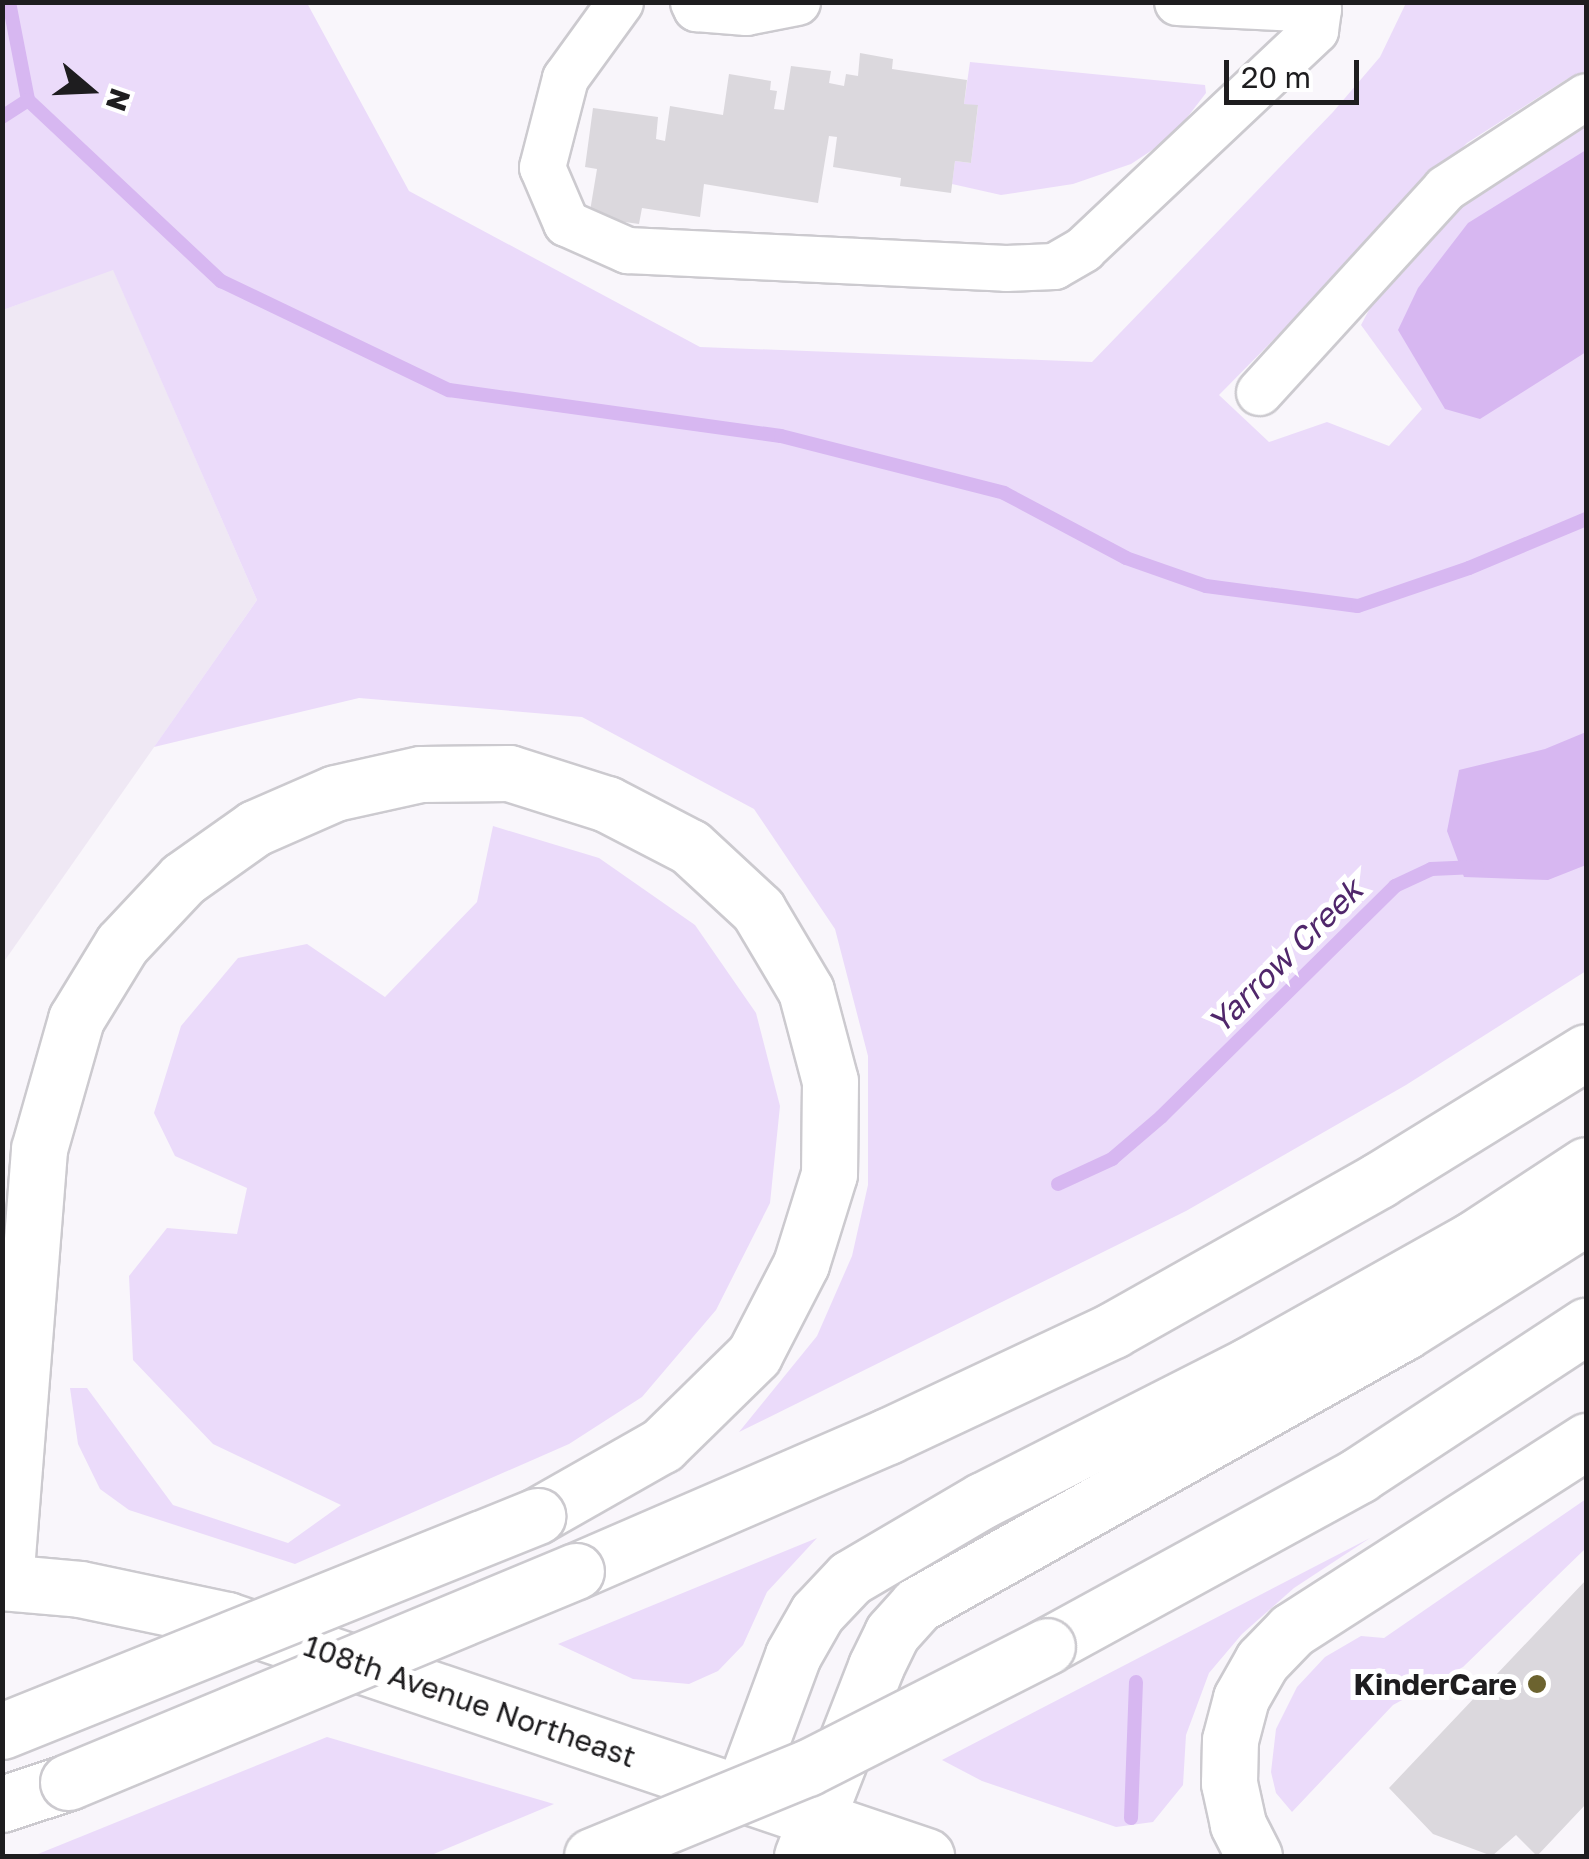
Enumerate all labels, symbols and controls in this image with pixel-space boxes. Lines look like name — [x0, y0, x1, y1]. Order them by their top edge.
north arrow — [40, 40, 140, 140]
scale bar — [1229, 40, 1364, 102]
text: 20 m — [1241, 59, 1311, 95]
text: N — [100, 84, 138, 115]
water label: Yarrow Creek — [1200, 871, 1370, 1041]
street label: 108th Avenue Northeast — [299, 1627, 641, 1775]
place label: KinderCare — [1353, 1666, 1517, 1702]
marker: KinderCare — [1526, 1673, 1548, 1695]

